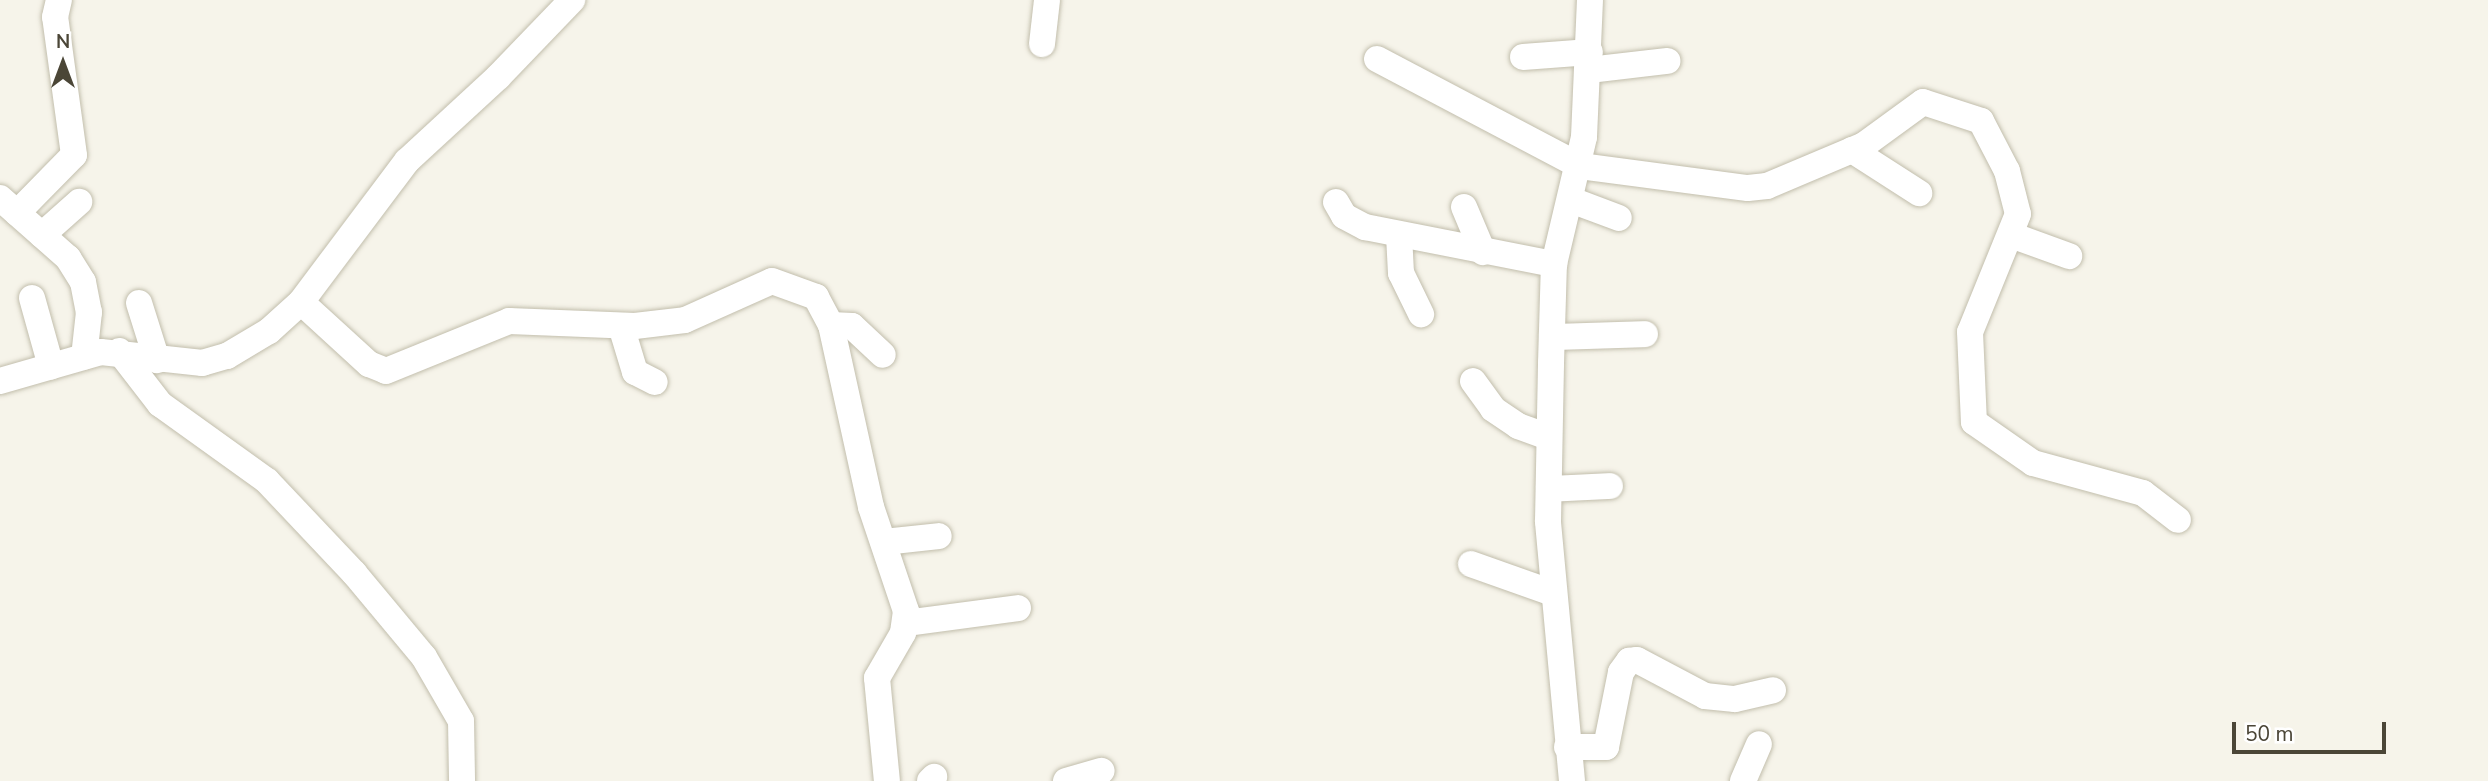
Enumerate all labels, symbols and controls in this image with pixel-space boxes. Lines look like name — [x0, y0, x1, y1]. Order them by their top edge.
north arrow — [28, 28, 98, 98]
text: N — [56, 29, 70, 55]
scale bar — [2236, 708, 2390, 752]
text: 50 m — [2245, 720, 2294, 748]

